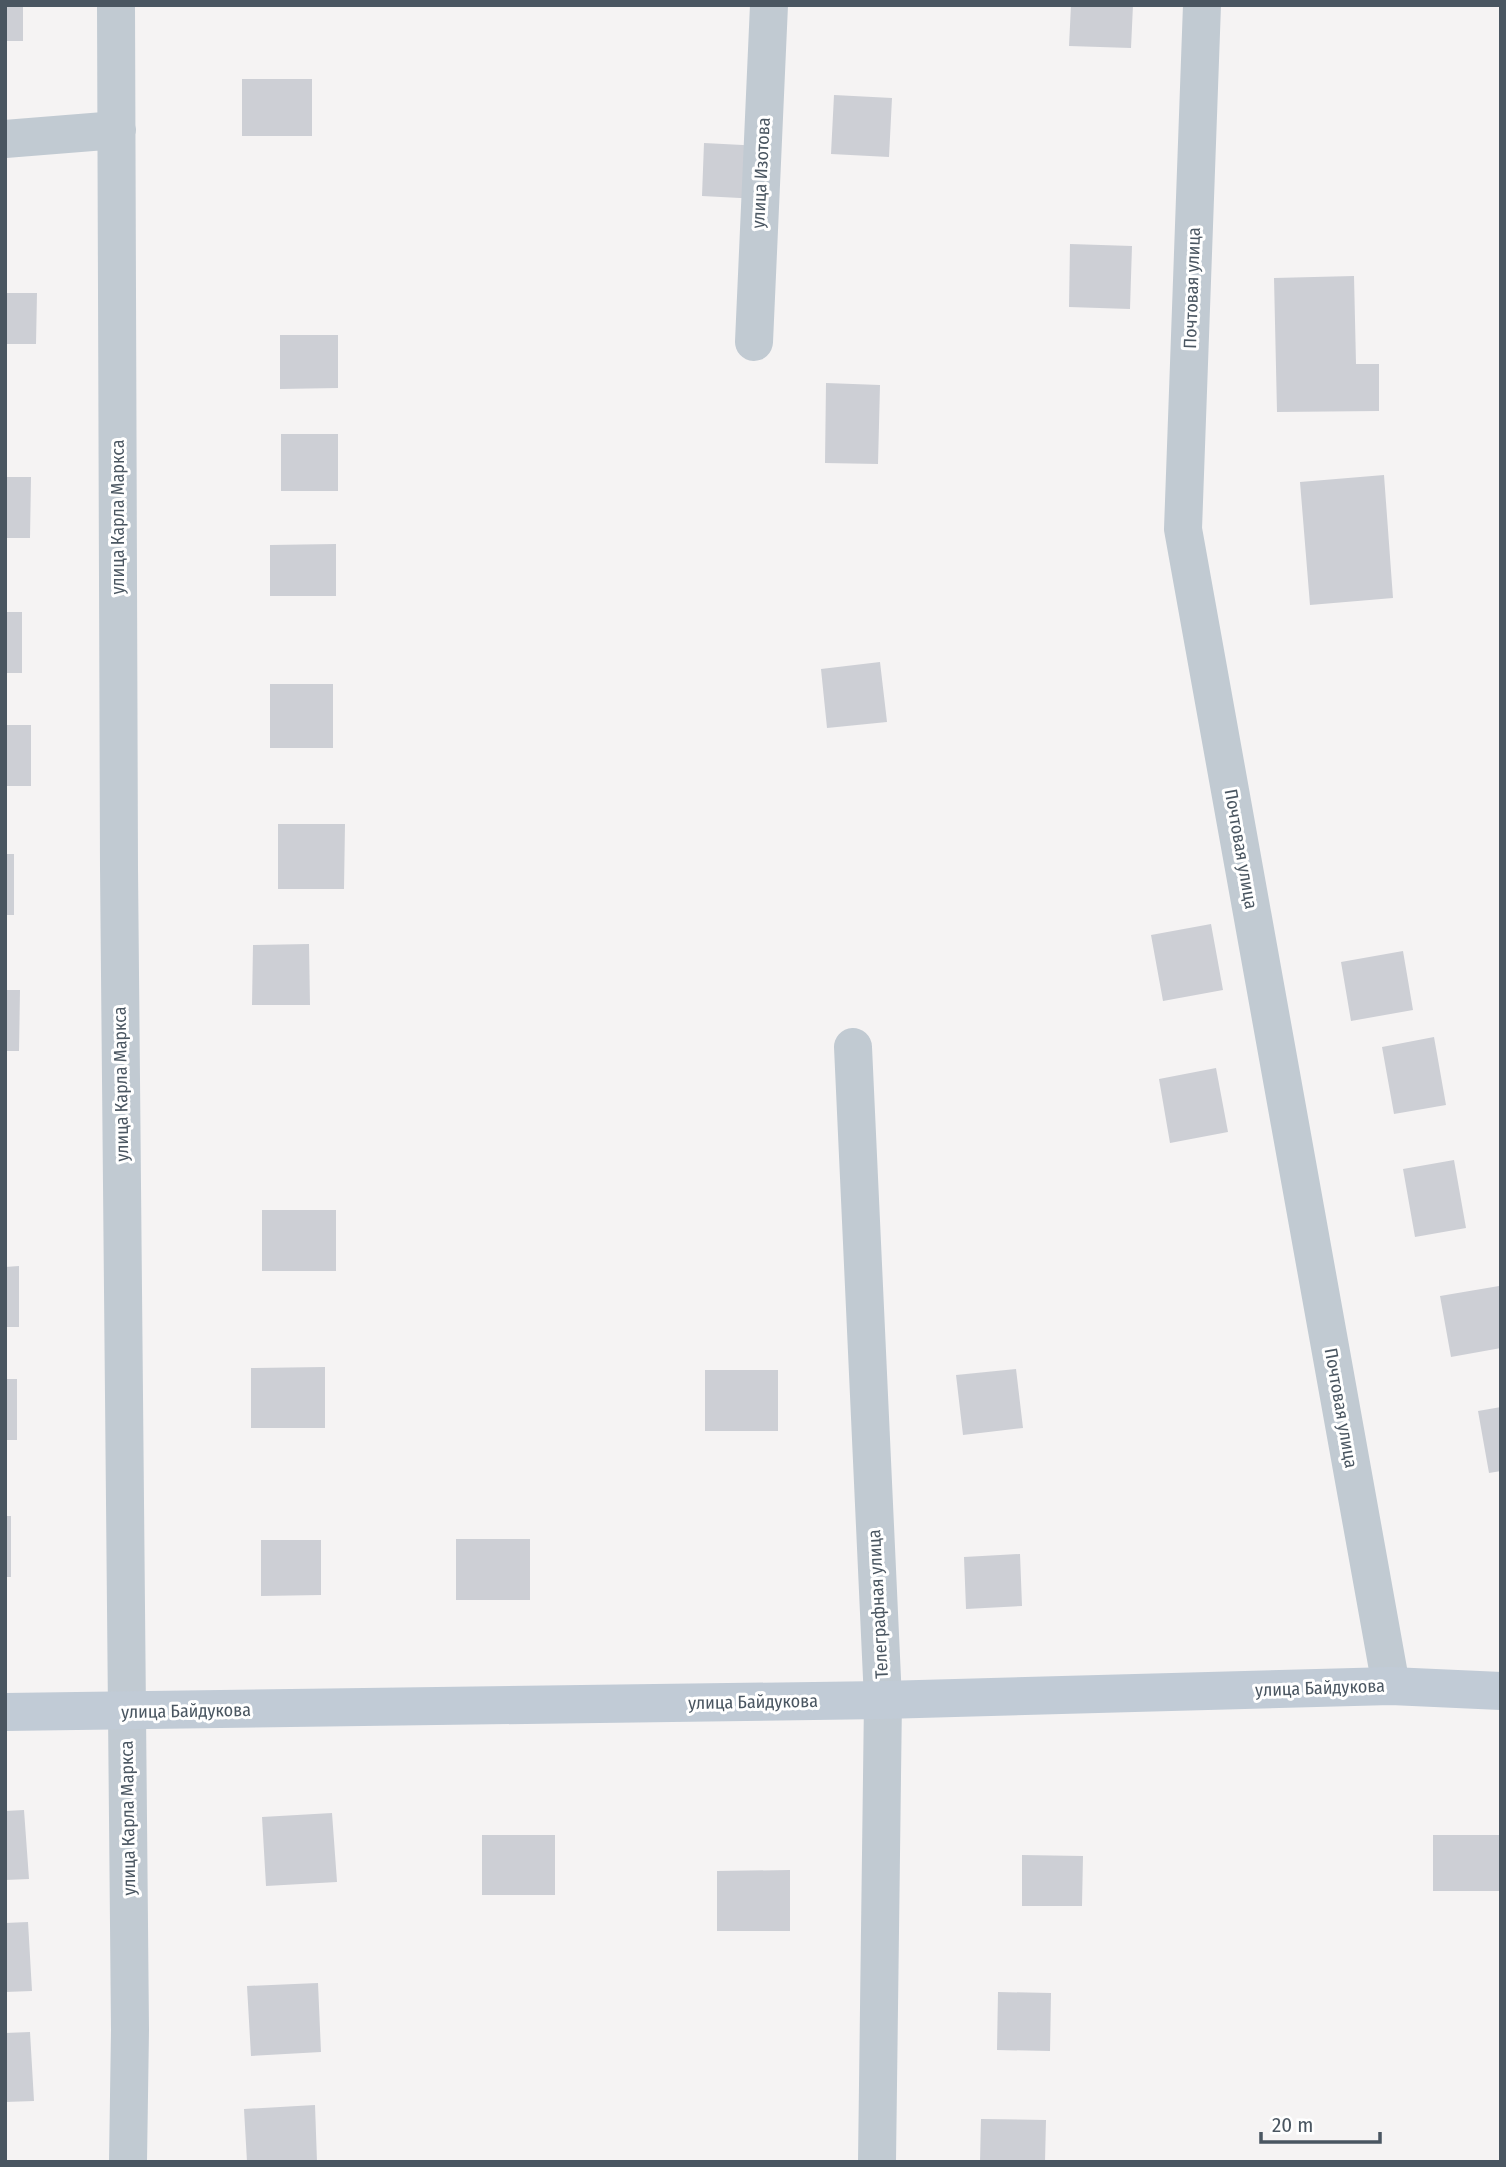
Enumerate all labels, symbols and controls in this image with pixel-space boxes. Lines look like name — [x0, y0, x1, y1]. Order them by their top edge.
street label: улица Изотова — [747, 117, 775, 229]
street label: Почтовая улица — [1179, 227, 1205, 349]
street label: улица Карла Маркса — [107, 439, 129, 595]
street label: Почтовая улица — [1220, 787, 1262, 911]
street label: улица Карла Маркса — [109, 1006, 133, 1162]
street label: Почтовая улица — [1320, 1346, 1362, 1470]
street label: Телеграфная улица — [863, 1529, 893, 1679]
street label: улица Байдукова — [1255, 1675, 1385, 1701]
street label: улица Байдукова — [688, 1690, 818, 1714]
street label: улица Байдукова — [121, 1699, 251, 1723]
street label: улица Карла Маркса — [116, 1740, 140, 1896]
scale bar — [1261, 2100, 1380, 2144]
text: 20 m — [1272, 2112, 1313, 2138]

